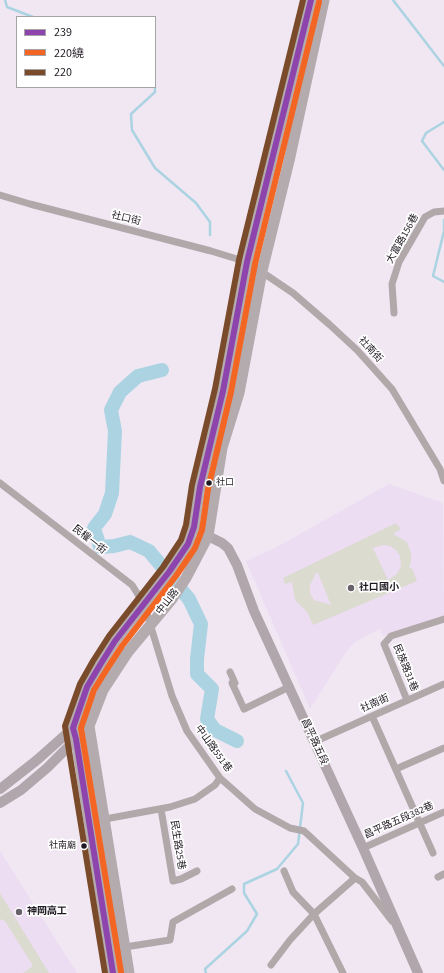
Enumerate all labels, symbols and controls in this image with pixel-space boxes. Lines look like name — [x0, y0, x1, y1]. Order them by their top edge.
legend — [16, 16, 156, 88]
text: 239 — [54, 24, 72, 41]
text: 220繞 — [54, 45, 84, 62]
text: 220 — [54, 64, 72, 81]
street label: 社口街 — [110, 210, 142, 228]
street label: 大富路156巷 — [384, 212, 422, 266]
street label: 社南街 — [355, 335, 385, 365]
marker: 社口 — [204, 478, 214, 488]
place label: 社口 — [216, 478, 234, 488]
street label: 民權一街 — [70, 523, 108, 557]
place label: 社口國小 — [359, 582, 399, 594]
marker: 社口國小 — [346, 583, 356, 593]
street label: 中山路 — [154, 586, 182, 618]
street label: 民族路31巷 — [390, 643, 420, 693]
street label: 社南街 — [359, 692, 391, 716]
street label: 昌平路五段 — [298, 717, 330, 767]
street label: 中山路551巷 — [192, 723, 234, 775]
street label: 昌平路五段382巷 — [362, 800, 436, 842]
street label: 民生路25巷 — [167, 819, 187, 871]
place label: 社南廟 — [49, 841, 76, 851]
marker: 社南廟 — [79, 841, 89, 851]
place label: 神岡高工 — [27, 906, 67, 918]
marker: 神岡高工 — [14, 907, 24, 917]

